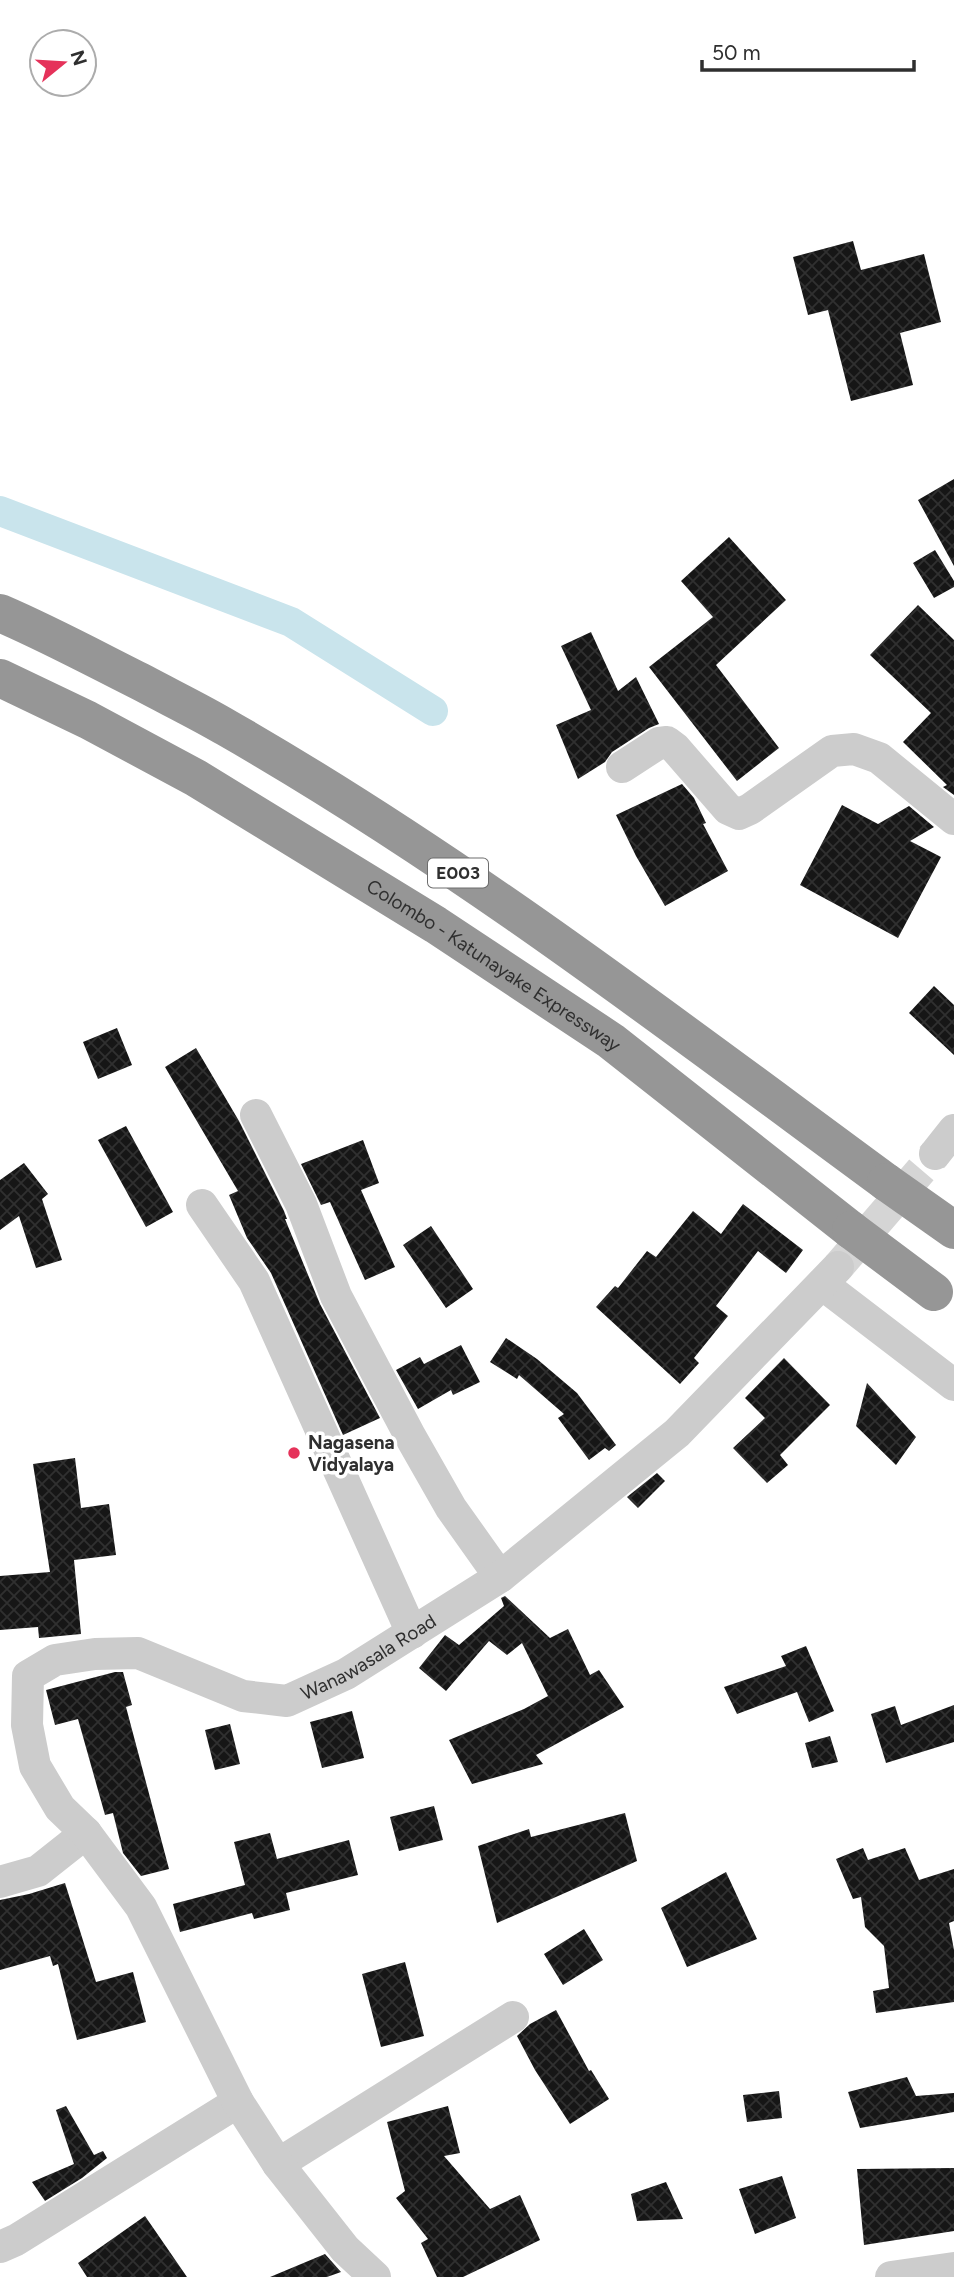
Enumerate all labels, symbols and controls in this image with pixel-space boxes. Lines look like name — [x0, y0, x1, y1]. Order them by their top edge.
north arrow — [28, 28, 98, 98]
scale bar — [702, 28, 914, 72]
text: 50 m — [712, 40, 761, 65]
text: N — [65, 47, 92, 68]
road number: E003 — [428, 858, 488, 888]
street label: Colombo - Katunayake Expressway — [362, 874, 626, 1057]
place label: Nagasena Vidyalaya — [308, 1431, 395, 1476]
marker: Nagasena Vidyalaya — [286, 1445, 302, 1461]
street label: Wanawasala Road — [297, 1609, 440, 1705]

